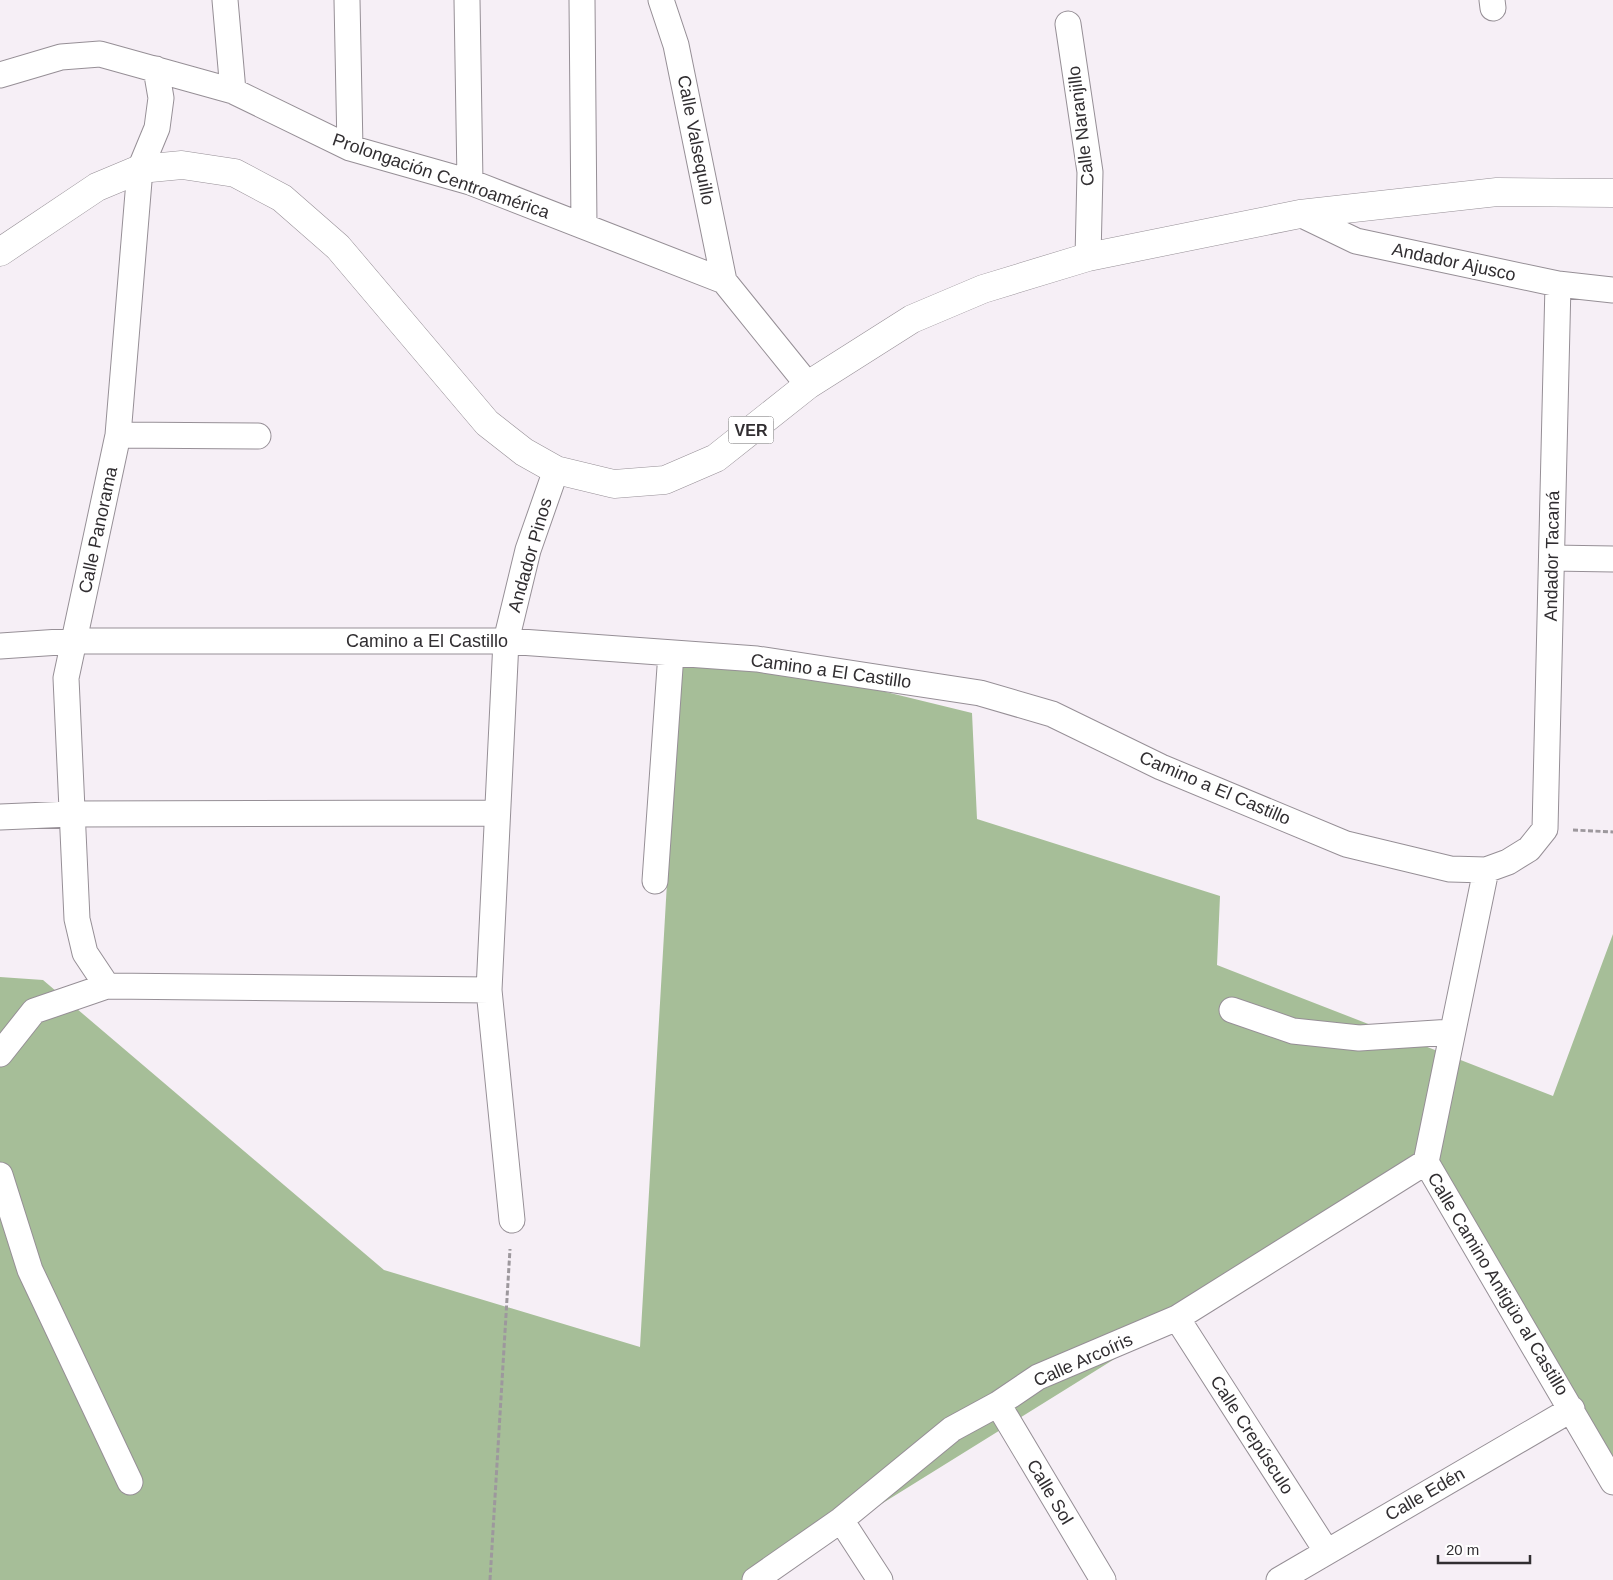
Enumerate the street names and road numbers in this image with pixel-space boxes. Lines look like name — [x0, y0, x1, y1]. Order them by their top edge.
street label: Calle Naranjillo — [1064, 65, 1098, 187]
street label: Calle Valsequillo — [674, 73, 718, 207]
street label: Prolongación Centroamérica — [330, 129, 553, 223]
street label: Andador Ajusco — [1390, 239, 1518, 285]
road number: VER — [728, 416, 774, 444]
street label: Calle Panorama — [75, 464, 121, 595]
street label: Andador Tacaná — [1541, 489, 1563, 622]
street label: Andador Pinos — [504, 495, 556, 615]
street label: Camino a El Castillo — [346, 631, 508, 651]
street label: Camino a El Castillo — [749, 650, 913, 692]
street label: Camino a El Castillo — [1137, 747, 1293, 829]
street label: Calle Camino Antigüo al Castillo — [1423, 1169, 1573, 1399]
street label: Calle Arcoíris — [1031, 1329, 1135, 1391]
street label: Calle Crepúsculo — [1206, 1372, 1298, 1498]
street label: Calle Sol — [1023, 1456, 1077, 1528]
street label: Calle Edén — [1382, 1463, 1468, 1525]

